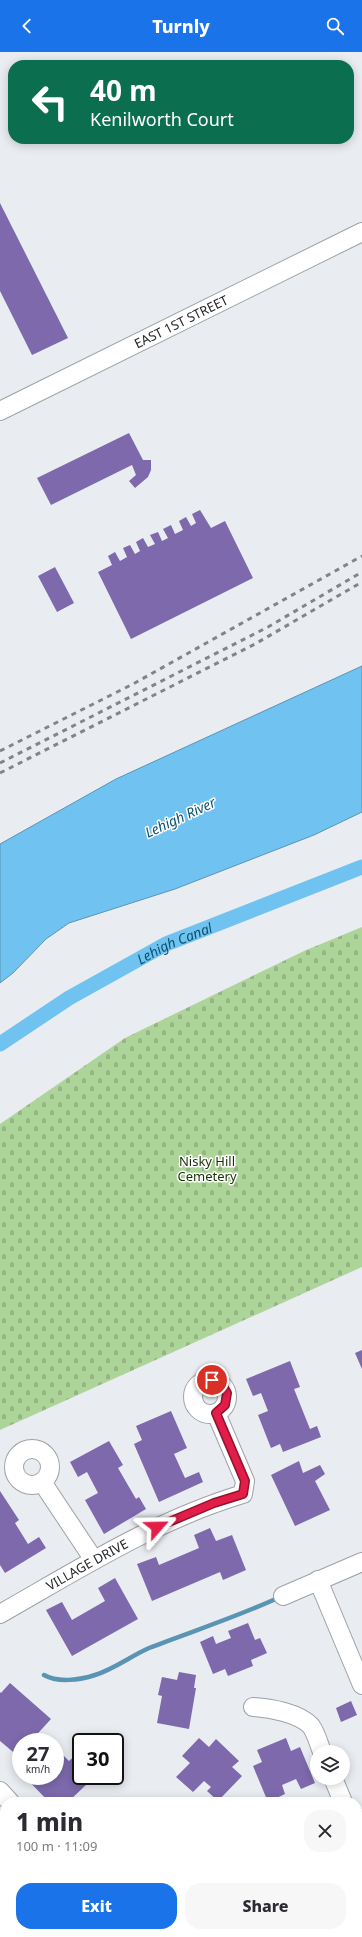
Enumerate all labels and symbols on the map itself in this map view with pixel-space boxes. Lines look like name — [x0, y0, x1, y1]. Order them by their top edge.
street label: EAST 1ST STREET — [131, 290, 232, 352]
water label: Lehigh River — [142, 792, 219, 842]
water label: Lehigh Canal — [133, 917, 215, 968]
park label: Nisky Hill Cemetery — [177, 1152, 237, 1185]
pin — [195, 1363, 229, 1397]
position arrow — [136, 1506, 178, 1548]
street label: VILLAGE DRIVE — [43, 1535, 131, 1595]
speed limit sign: 30 — [72, 1733, 124, 1785]

